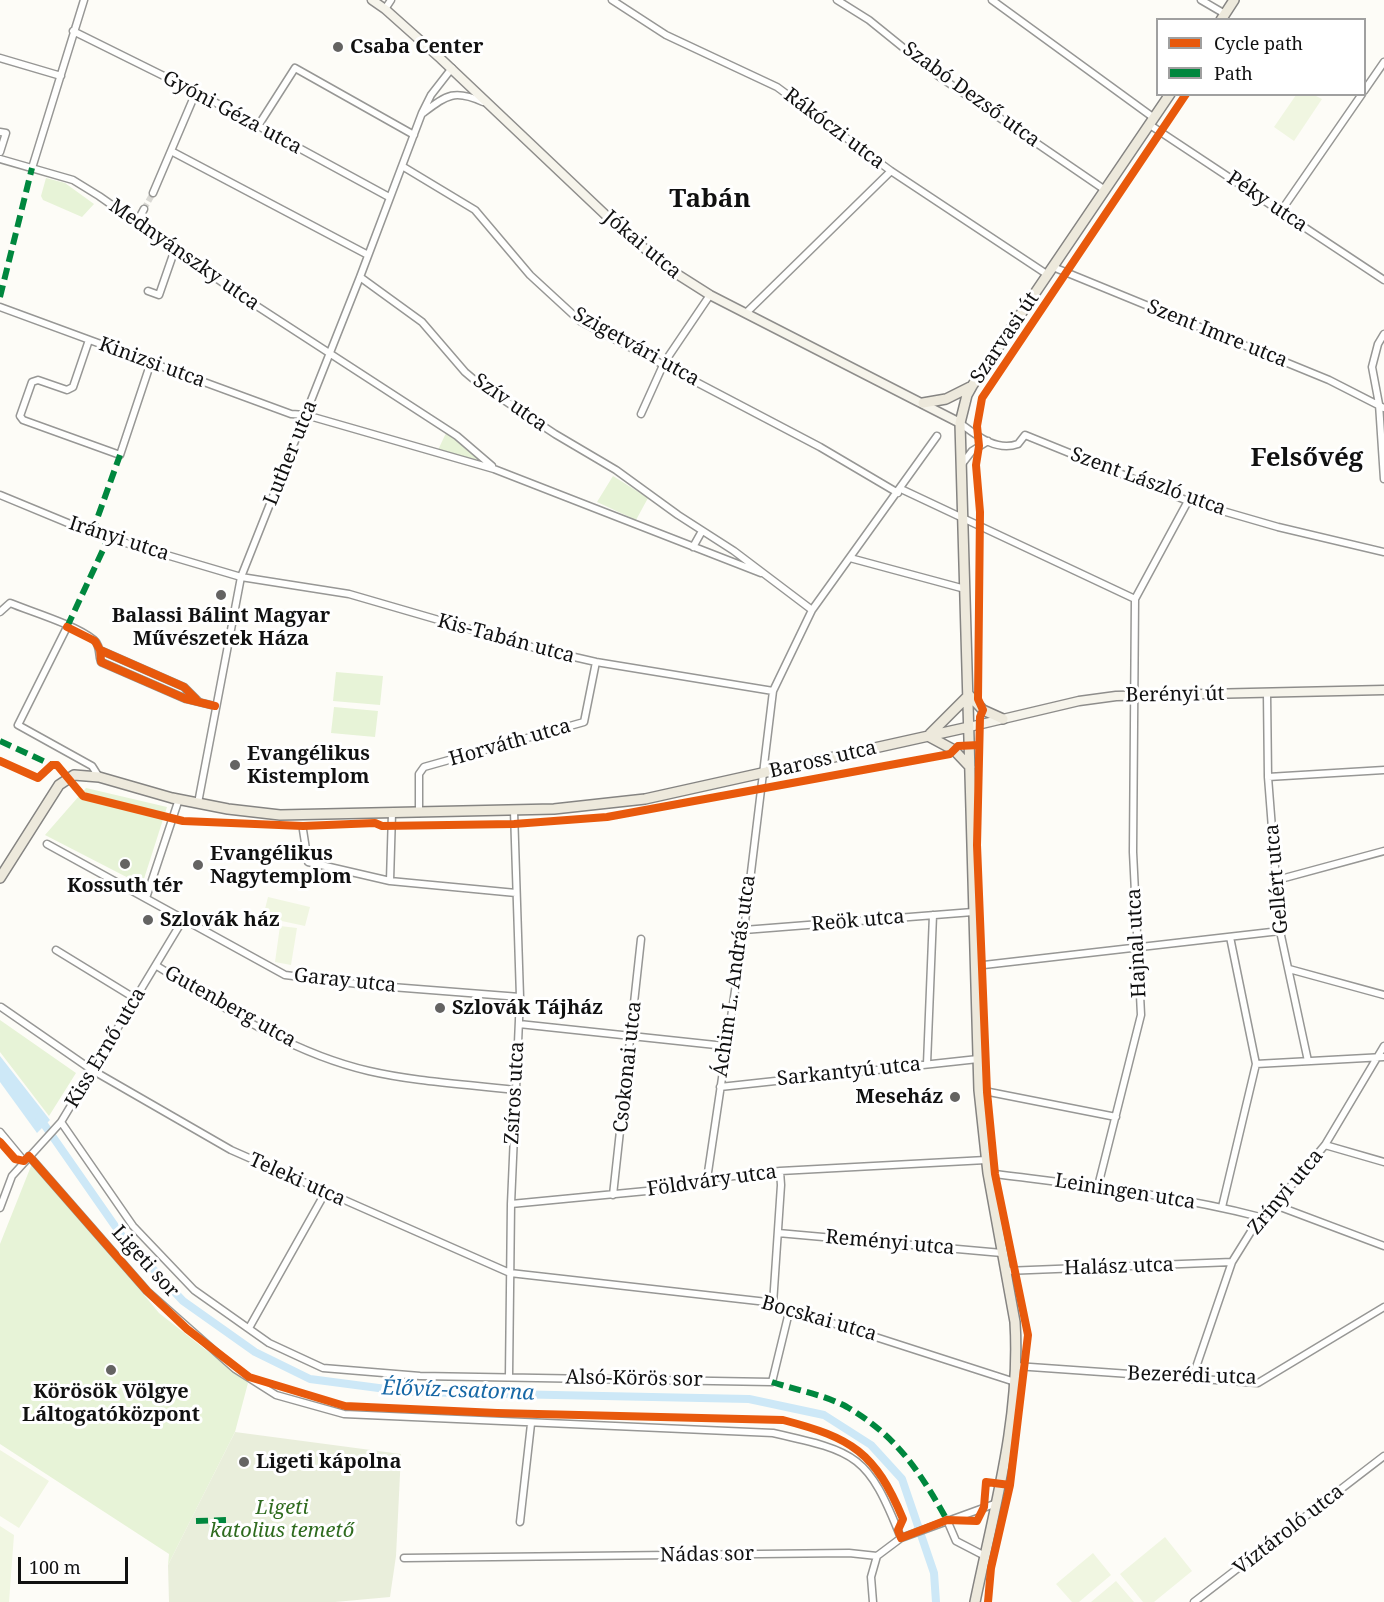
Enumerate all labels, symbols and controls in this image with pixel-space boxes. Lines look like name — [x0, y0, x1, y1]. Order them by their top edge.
legend — [1156, 18, 1366, 96]
text: Cycle path — [1214, 31, 1303, 55]
place label: Csaba Center — [350, 35, 483, 59]
street label: Szabó Dezső utca — [898, 37, 1044, 153]
marker: Csaba Center — [331, 40, 345, 54]
text: Path — [1214, 61, 1253, 85]
street label: Gyóni Géza utca — [158, 66, 306, 160]
street label: Rákóczi utca — [779, 83, 889, 175]
street label: Péky utca — [1222, 166, 1312, 238]
district label: Tabán — [669, 184, 751, 216]
street label: Mednyánszky utca — [104, 194, 264, 316]
street label: Jókai utca — [598, 206, 686, 284]
street label: Szarvasi út — [966, 288, 1044, 388]
street label: Szent Imre utca — [1143, 295, 1291, 373]
street label: Szigetvári utca — [569, 302, 703, 392]
street label: Kinizsi utca — [96, 333, 208, 393]
street label: Szív utca — [468, 369, 552, 437]
street label: Luther utca — [259, 397, 323, 509]
street label: Szent László utca — [1067, 443, 1229, 521]
district label: Felsővég — [1251, 443, 1363, 475]
street label: Irányi utca — [66, 512, 172, 566]
marker: Balassi Bálint Magyar Művészetek Háza — [214, 588, 228, 602]
place label: Balassi Bálint Magyar Művészetek Háza — [112, 604, 330, 651]
street label: Kis-Tabán utca — [435, 609, 577, 669]
street label: Berényi út — [1125, 682, 1225, 708]
street label: Horváth utca — [446, 714, 574, 772]
street label: Baross utca — [767, 736, 879, 784]
place label: Evangélikus Kistemplom — [247, 742, 370, 789]
marker: Evangélikus Kistemplom — [228, 758, 242, 772]
street label: Gellért utca — [1260, 823, 1294, 935]
place label: Evangélikus Nagytemplom — [210, 842, 352, 889]
marker: Kossuth tér — [118, 857, 132, 871]
marker: Evangélikus Nagytemplom — [191, 858, 205, 872]
street label: Áchim L. András utca — [709, 873, 761, 1079]
place label: Kossuth tér — [67, 874, 183, 898]
street label: Hajnal utca — [1122, 888, 1152, 998]
street label: Reök utca — [811, 905, 905, 937]
place label: Szlovák ház — [160, 908, 279, 932]
marker: Szlovák ház — [141, 913, 155, 927]
street label: Gutenberg utca — [160, 961, 300, 1053]
street label: Garay utca — [293, 964, 397, 998]
street label: Kiss Ernő utca — [61, 984, 151, 1112]
place label: Szlovák Tájház — [452, 996, 603, 1020]
street label: Csokonai utca — [609, 1000, 647, 1134]
marker: Szlovák Tájház — [433, 1001, 447, 1015]
street label: Zsíros utca — [500, 1041, 530, 1145]
street label: Sarkantyú utca — [776, 1053, 922, 1091]
place label: Meseház — [856, 1085, 943, 1109]
marker: Meseház — [948, 1090, 962, 1104]
street label: Zrínyi utca — [1243, 1144, 1329, 1240]
street label: Teleki utca — [245, 1148, 349, 1212]
street label: Földváry utca — [646, 1160, 778, 1202]
street label: Leiningen utca — [1053, 1169, 1197, 1215]
street label: Ligeti sor — [106, 1221, 184, 1303]
street label: Reményi utca — [824, 1225, 956, 1261]
street label: Halász utca — [1064, 1253, 1174, 1281]
street label: Bocskai utca — [759, 1291, 879, 1347]
street label: Bezerédi utca — [1127, 1362, 1257, 1390]
marker: Körösök Völgye Láltogatóközpont — [104, 1363, 118, 1377]
street label: Alsó-Körös sor — [565, 1366, 703, 1392]
water label: Élővíz-csatorna — [381, 1376, 535, 1406]
place label: Körösök Völgye Láltogatóközpont — [22, 1380, 200, 1427]
place label: Ligeti kápolna — [256, 1450, 401, 1474]
marker: Ligeti kápolna — [237, 1455, 251, 1469]
street label: Víztároló utca — [1229, 1480, 1349, 1580]
park label: Ligeti katolius temető — [210, 1496, 354, 1543]
street label: Nádas sor — [660, 1542, 754, 1568]
scale bar — [21, 1545, 130, 1583]
text: 100 m — [29, 1555, 81, 1579]

